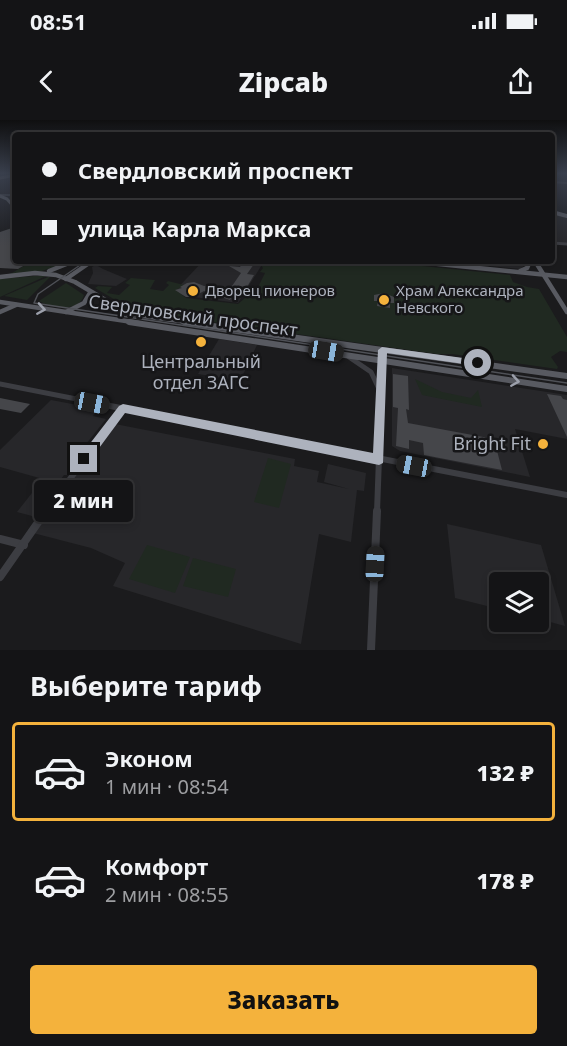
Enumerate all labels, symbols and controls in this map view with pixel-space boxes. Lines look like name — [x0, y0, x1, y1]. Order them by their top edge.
text: 08:51 — [30, 6, 87, 36]
text: Zipcab — [239, 63, 328, 100]
icon: back — [30, 65, 63, 98]
icon: share — [504, 65, 537, 98]
text: Свердловский проспект — [78, 155, 353, 185]
text: улица Карла Маркса — [78, 213, 311, 243]
place label: Дворец пионеров — [205, 280, 335, 300]
place label: Храм Александра Невского — [396, 280, 524, 317]
marker: Дворец пионеров — [186, 284, 200, 298]
street label: Свердловский проспект — [87, 288, 300, 342]
marker: Храм Александра Невского — [377, 293, 391, 307]
one-way arrow — [36, 303, 46, 315]
marker: Центральный отдел ЗАГС — [194, 335, 208, 349]
car — [307, 339, 345, 363]
place label: Центральный отдел ЗАГС — [141, 349, 261, 394]
route start — [464, 349, 491, 376]
one-way arrow — [510, 374, 520, 386]
car — [73, 391, 111, 415]
place label: Bright Fit — [453, 431, 531, 455]
marker: Bright Fit — [536, 437, 550, 451]
route end — [70, 445, 97, 472]
car — [395, 454, 433, 478]
callout: 2 мин — [34, 480, 134, 522]
text: 2 мин — [53, 487, 114, 514]
car — [365, 546, 385, 582]
map controls — [489, 572, 549, 632]
button: layers — [489, 572, 549, 632]
text: Выберите тариф — [30, 667, 262, 704]
text: Эконом — [105, 743, 193, 773]
icon: car — [33, 745, 87, 799]
text: 132 ₽ — [477, 757, 534, 787]
text: 1 мин · 08:54 — [105, 773, 229, 800]
text: Комфорт — [105, 851, 208, 881]
icon: car — [33, 853, 87, 907]
text: 178 ₽ — [477, 865, 534, 895]
text: 2 мин · 08:55 — [105, 881, 229, 908]
button: Заказать — [30, 965, 537, 1034]

